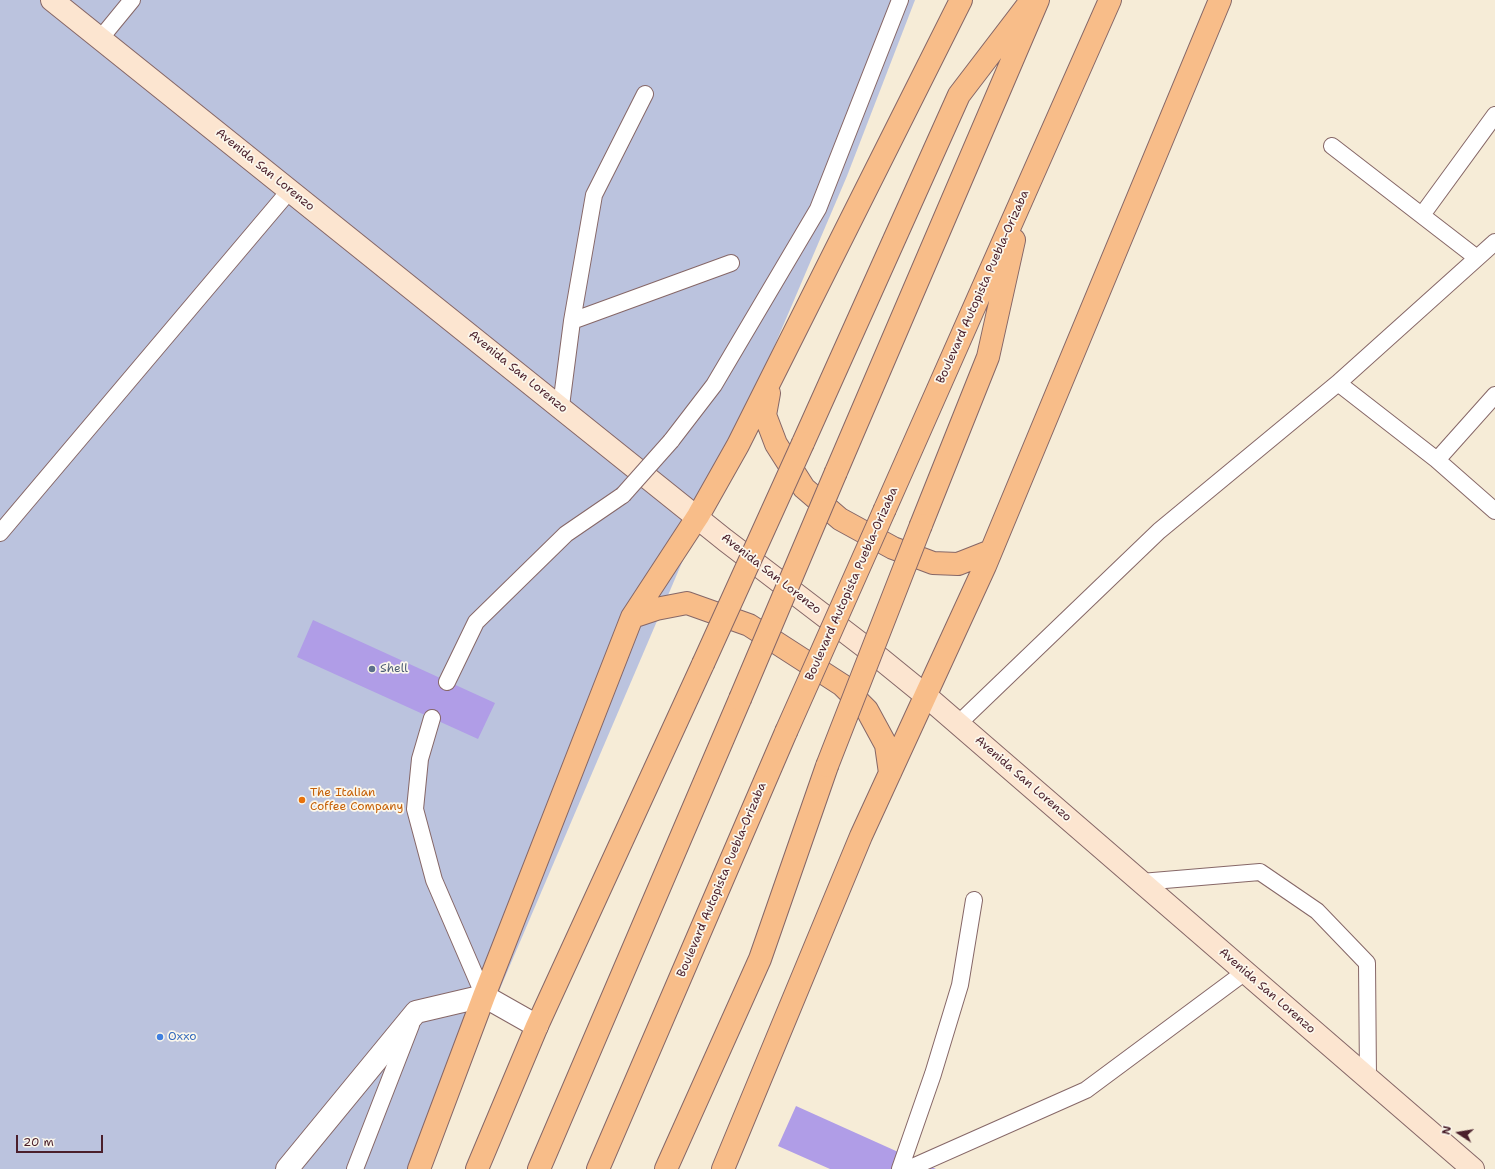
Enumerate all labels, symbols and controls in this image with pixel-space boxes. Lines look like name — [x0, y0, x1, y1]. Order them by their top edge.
street label: Avenida San Lorenzo — [213, 126, 317, 214]
street label: Boulevard Autopista Puebla-Orizaba — [934, 188, 1032, 386]
street label: Avenida San Lorenzo — [466, 328, 570, 416]
street label: Boulevard Autopista Puebla-Orizaba — [803, 485, 901, 683]
street label: Avenida San Lorenzo — [718, 531, 824, 617]
place label: Shell — [380, 662, 408, 676]
marker: Shell — [367, 664, 377, 674]
street label: Avenida San Lorenzo — [972, 733, 1074, 825]
street label: Boulevard Autopista Puebla-Orizaba — [674, 780, 770, 980]
place label: The Italian Coffee Company — [310, 786, 403, 814]
marker: The Italian Coffee Company — [297, 795, 307, 805]
street label: Avenida San Lorenzo — [1216, 945, 1318, 1037]
place label: Oxxo — [168, 1030, 197, 1044]
marker: Oxxo — [155, 1032, 165, 1042]
north arrow — [1439, 1113, 1479, 1153]
text: N — [1439, 1125, 1455, 1136]
scale bar — [18, 1127, 105, 1153]
text: 20 m — [23, 1134, 54, 1150]

